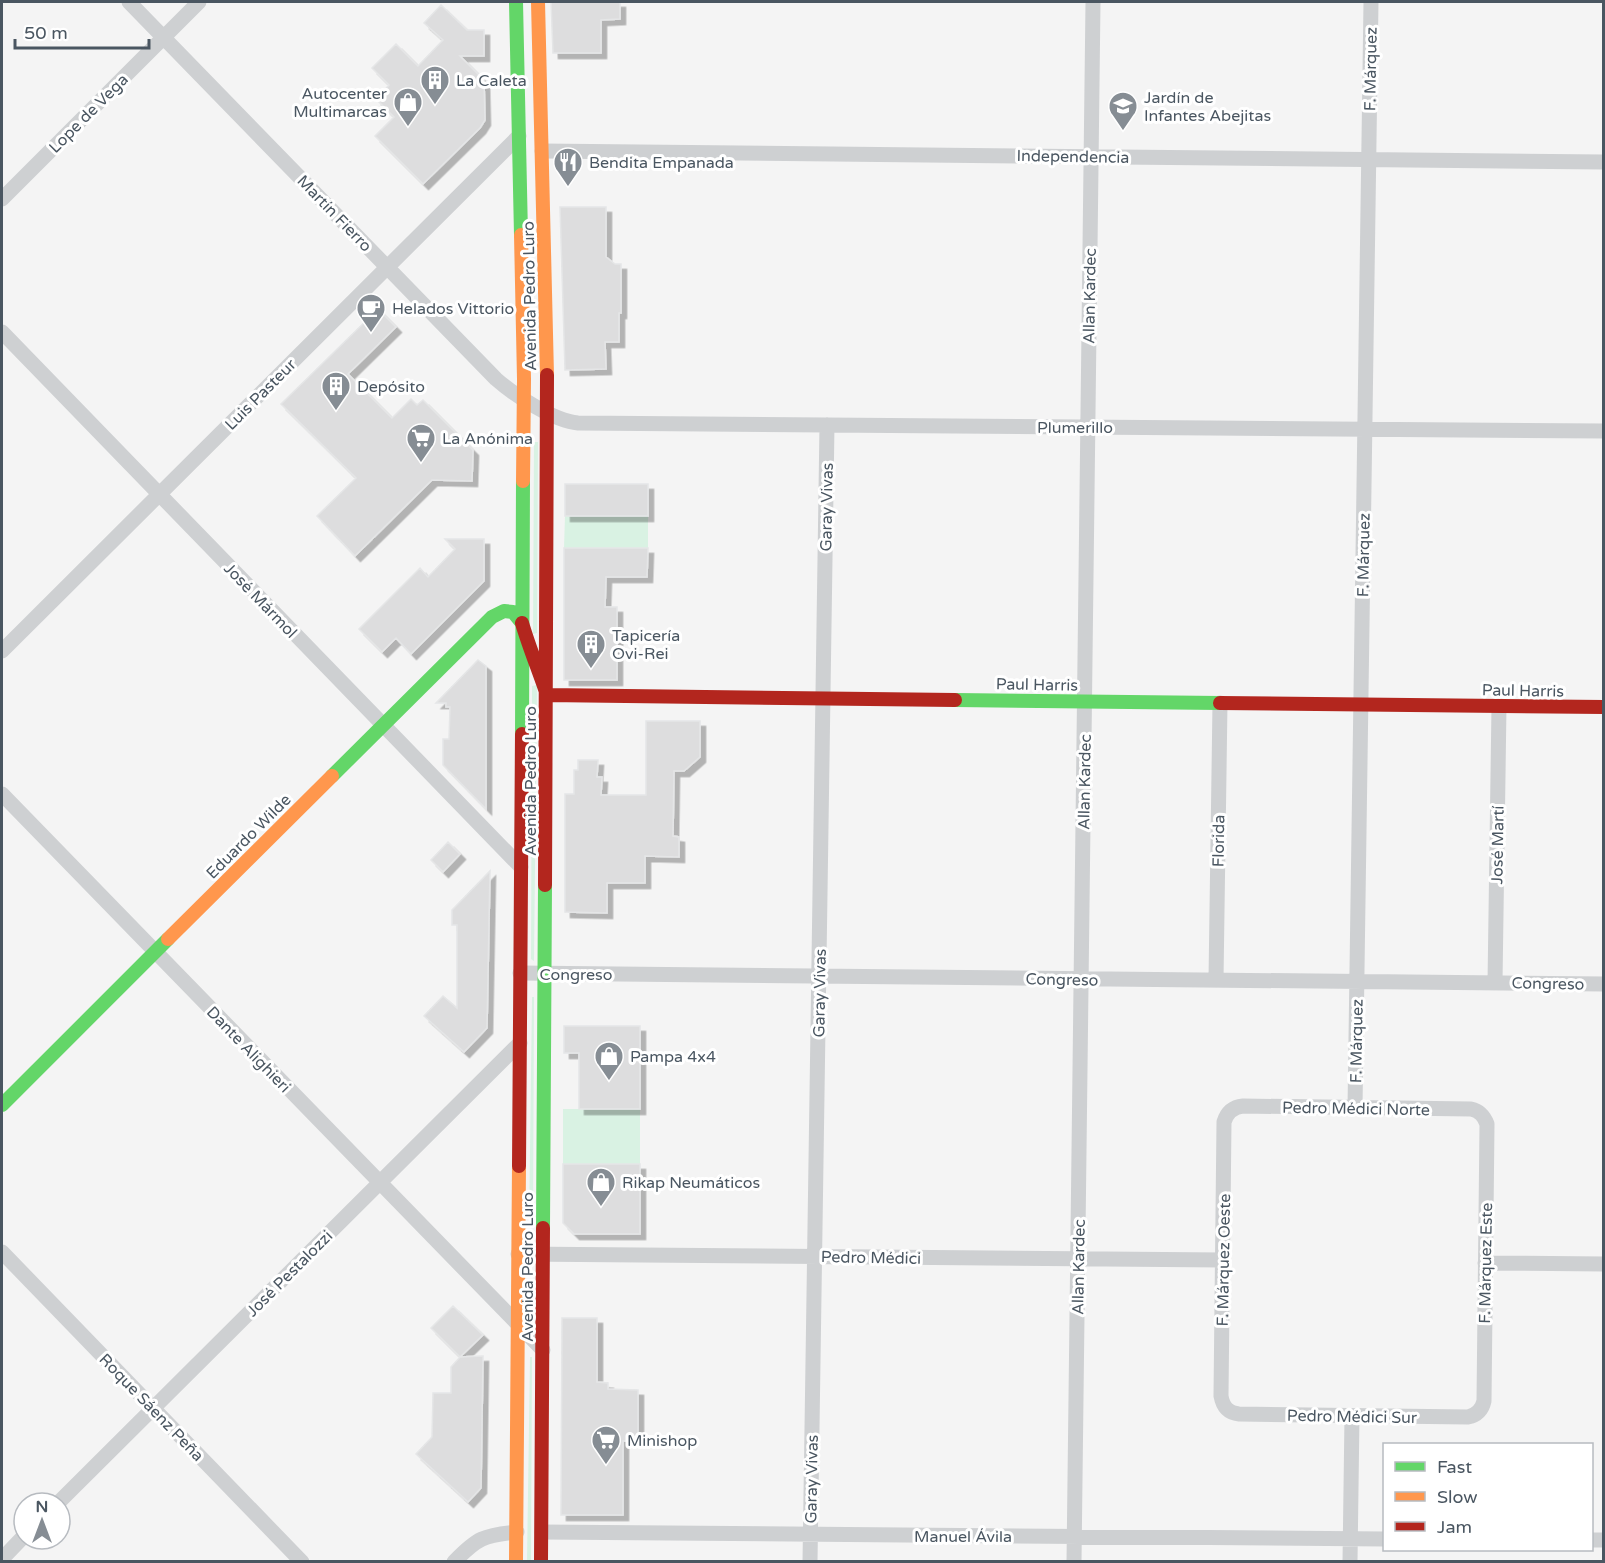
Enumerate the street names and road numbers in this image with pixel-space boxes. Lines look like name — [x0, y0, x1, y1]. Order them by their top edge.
street label: F. Márquez — [1360, 27, 1382, 111]
street label: Lope de Vega — [45, 70, 133, 158]
street label: Independencia — [1017, 146, 1129, 168]
street label: Martín Fierro — [293, 171, 376, 256]
street label: Avenida Pedro Luro — [519, 221, 541, 371]
street label: Allan Kardec — [1079, 248, 1101, 344]
street label: Luis Pasteur — [221, 354, 301, 435]
street label: Plumerillo — [1037, 418, 1113, 438]
street label: Garay Vivas — [816, 462, 838, 552]
street label: F. Márquez — [1353, 513, 1375, 597]
street label: José Mármol — [219, 559, 301, 643]
street label: Paul Harris — [996, 674, 1078, 696]
street label: Paul Harris — [1482, 680, 1564, 702]
street label: Avenida Pedro Luro — [521, 706, 541, 856]
street label: Allan Kardec — [1074, 734, 1096, 830]
street label: Eduardo Wilde — [202, 790, 295, 883]
street label: José Martí — [1487, 805, 1509, 885]
street label: Florida — [1209, 815, 1229, 867]
street label: Garay Vivas — [809, 948, 831, 1038]
street label: Congreso — [540, 965, 612, 985]
street label: Congreso — [1025, 969, 1099, 991]
street label: Congreso — [1511, 973, 1585, 995]
street label: F. Márquez — [1346, 999, 1368, 1083]
street label: Dante Alighieri — [202, 1002, 295, 1097]
street label: Pedro Médici Norte — [1282, 1098, 1430, 1120]
street label: Avenida Pedro Luro — [518, 1192, 538, 1342]
street label: F. Márquez Oeste — [1213, 1194, 1235, 1327]
street label: F. Márquez Este — [1475, 1202, 1497, 1324]
street label: Allan Kardec — [1068, 1219, 1090, 1315]
street label: José Pestalozzi — [242, 1226, 337, 1321]
street label: Pedro Médici — [821, 1247, 921, 1269]
street label: Roque Sáenz Peña — [95, 1350, 208, 1466]
street label: Pedro Médici Sur — [1287, 1406, 1418, 1428]
street label: Garay Vivas — [801, 1434, 823, 1524]
street label: Manuel Ávila — [914, 1527, 1012, 1547]

